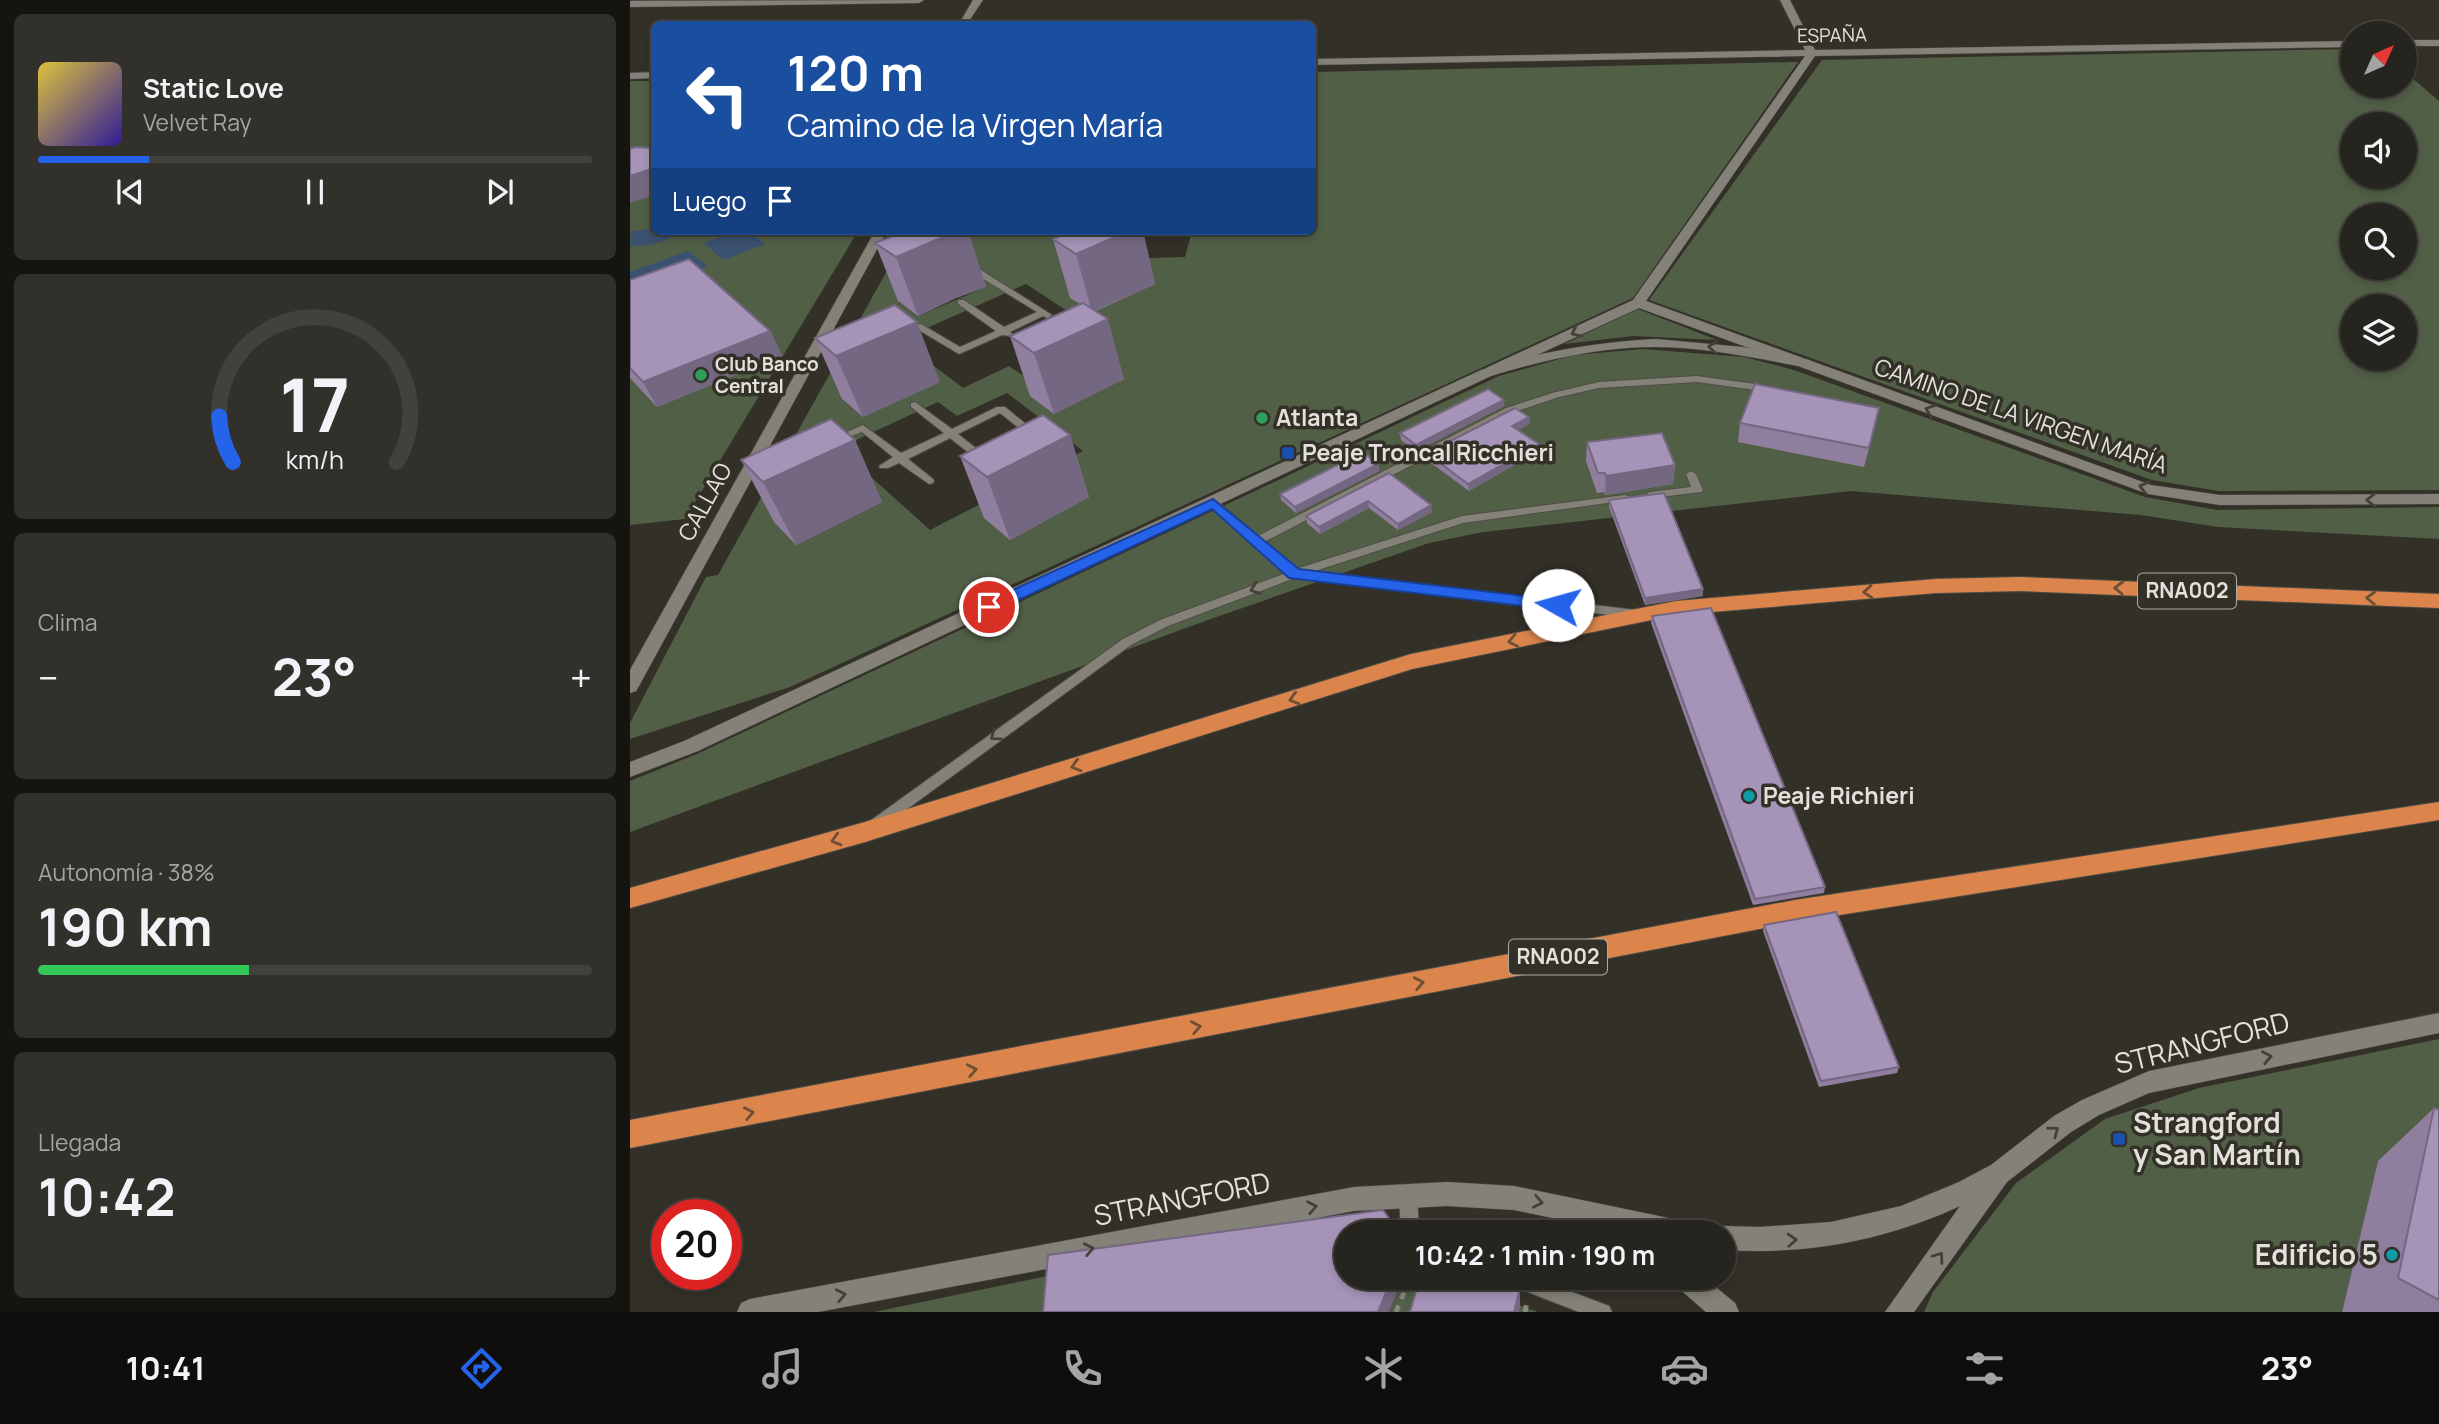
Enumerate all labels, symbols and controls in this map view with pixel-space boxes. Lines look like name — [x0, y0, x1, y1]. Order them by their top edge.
street label: ESPAÑA — [1797, 21, 1867, 49]
north arrow — [2340, 21, 2417, 98]
map controls — [2340, 21, 2417, 371]
text: 120 m — [787, 39, 924, 106]
icon: left — [672, 49, 763, 140]
text: Static Love — [143, 70, 284, 106]
text: Camino de la Virgen María — [787, 103, 1163, 147]
text: Velvet Ray — [143, 106, 252, 138]
button: sound — [2340, 112, 2417, 189]
icon: previous — [111, 173, 149, 211]
icon: pause — [296, 173, 334, 211]
icon: next — [481, 173, 519, 211]
icon: arrive — [761, 182, 799, 220]
text: Luego — [672, 183, 747, 219]
button: search — [2340, 203, 2417, 280]
button: layers — [2340, 294, 2417, 371]
one-way arrow — [1571, 323, 1583, 337]
one-way arrow — [1707, 340, 1719, 355]
street label: CAMINO DE LA VIRGEN MARÍA — [1870, 350, 2173, 480]
place label: Club Banco Central — [715, 351, 819, 399]
text: 17 — [280, 355, 350, 455]
marker: Club Banco Central — [693, 367, 709, 383]
place label: Atlanta — [1276, 401, 1358, 433]
one-way arrow — [1925, 404, 1937, 418]
marker: Atlanta — [1254, 410, 1270, 426]
place label: Peaje Troncal Ricchieri — [1302, 436, 1554, 468]
text: km/h — [286, 442, 344, 477]
marker: Peaje Troncal Ricchieri — [1280, 445, 1296, 461]
street label: CALLAO — [670, 457, 739, 546]
one-way arrow — [2139, 481, 2151, 495]
one-way arrow — [2365, 492, 2376, 508]
position arrow — [1521, 568, 1595, 642]
road number: RNA002 — [2138, 574, 2236, 608]
pin — [959, 577, 1019, 637]
one-way arrow — [2113, 580, 2124, 595]
one-way arrow — [1249, 581, 1261, 595]
one-way arrow — [1862, 584, 1873, 599]
icon: arrive — [970, 588, 1008, 626]
one-way arrow — [2365, 591, 2376, 606]
text: Clima — [38, 606, 97, 638]
one-way arrow — [1507, 632, 1519, 647]
text: 23° — [272, 641, 357, 712]
text: − — [38, 651, 59, 703]
text: + — [570, 651, 592, 703]
one-way arrow — [1288, 691, 1300, 705]
one-way arrow — [990, 728, 1002, 740]
one-way arrow — [1071, 758, 1083, 773]
place label: Peaje Richieri — [1763, 779, 1915, 811]
marker: Peaje Richieri — [1741, 788, 1757, 804]
one-way arrow — [830, 832, 842, 847]
text: Autonomía · 38% — [38, 856, 215, 888]
text: 190 km — [38, 891, 212, 962]
road number: RNA002 — [1509, 940, 1607, 974]
one-way arrow — [1413, 977, 1425, 992]
street label: STRANGFORD — [2110, 1002, 2293, 1082]
one-way arrow — [1190, 1020, 1202, 1035]
one-way arrow — [2261, 1051, 2273, 1066]
one-way arrow — [966, 1063, 978, 1078]
place label: Strangford y San Martín — [2133, 1103, 2301, 1173]
one-way arrow — [743, 1106, 755, 1121]
text: Llegada — [38, 1126, 121, 1158]
one-way arrow — [2047, 1127, 2059, 1139]
marker: Strangford y San Martín — [2111, 1131, 2127, 1147]
text: 10:42 — [38, 1161, 175, 1232]
street label: STRANGFORD — [1090, 1162, 1273, 1234]
one-way arrow — [1532, 1194, 1544, 1209]
speed limit sign: 20 — [651, 1199, 742, 1290]
one-way arrow — [1306, 1200, 1318, 1215]
one-way arrow — [1787, 1233, 1798, 1248]
place label: Edificio 5 — [2255, 1235, 2378, 1273]
text: 10:42 · 1 min · 190 m — [1415, 1237, 1655, 1273]
one-way arrow — [1083, 1242, 1095, 1257]
marker: Edificio 5 — [2384, 1247, 2400, 1263]
one-way arrow — [1931, 1252, 1943, 1265]
one-way arrow — [835, 1288, 847, 1303]
icon: directions — [457, 1344, 506, 1393]
icon: music — [758, 1344, 807, 1393]
icon: phone — [1058, 1344, 1107, 1393]
icon: climate — [1359, 1344, 1408, 1393]
icon: car — [1660, 1344, 1709, 1393]
icon: filters — [1960, 1344, 2009, 1393]
text: 10:41 — [126, 1346, 205, 1390]
text: 23° — [2261, 1346, 2313, 1390]

